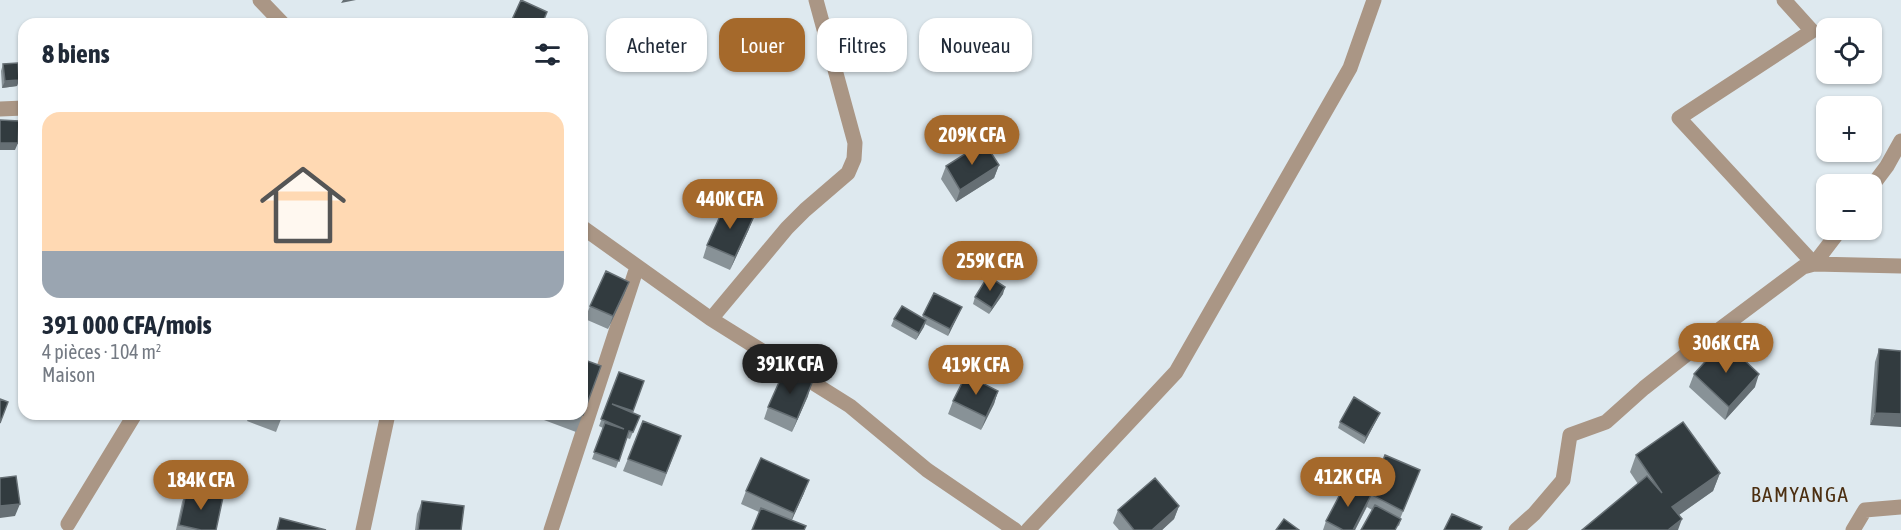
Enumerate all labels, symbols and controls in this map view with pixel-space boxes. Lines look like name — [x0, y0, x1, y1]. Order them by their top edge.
chip: Acheter — [606, 18, 707, 72]
chip: Louer — [719, 18, 805, 72]
chip: Filtres — [817, 18, 907, 72]
chip: Nouveau — [919, 18, 1032, 72]
map controls — [1816, 18, 1882, 240]
button: locate — [1816, 18, 1882, 84]
icon: filters — [531, 38, 564, 71]
text: 8 biens — [42, 39, 110, 69]
button: + — [1816, 96, 1882, 162]
pin: 209K CFA — [910, 115, 1034, 166]
text: 209K CFA — [938, 123, 1006, 146]
icon: home — [249, 151, 357, 259]
button: − — [1816, 174, 1882, 240]
pin: 440K CFA — [668, 179, 792, 230]
text: 440K CFA — [696, 187, 764, 210]
pin: 259K CFA — [928, 241, 1052, 292]
text: 259K CFA — [956, 249, 1024, 272]
text: 391 000 CFA/mois — [42, 310, 212, 340]
pin: 306K CFA — [1664, 323, 1788, 374]
text: 306K CFA — [1692, 331, 1760, 354]
text: 4 pièces · 104 m² — [42, 340, 161, 363]
pin: 391K CFA — [728, 344, 852, 395]
pin: 419K CFA — [914, 345, 1038, 396]
text: 391K CFA — [756, 352, 824, 375]
text: 419K CFA — [942, 353, 1010, 376]
text: Maison — [42, 363, 95, 386]
pin: 412K CFA — [1286, 457, 1410, 508]
pin: 184K CFA — [139, 460, 263, 511]
text: 412K CFA — [1314, 465, 1382, 488]
text: 184K CFA — [167, 468, 235, 491]
district label: BAMYANGA — [1751, 482, 1849, 506]

